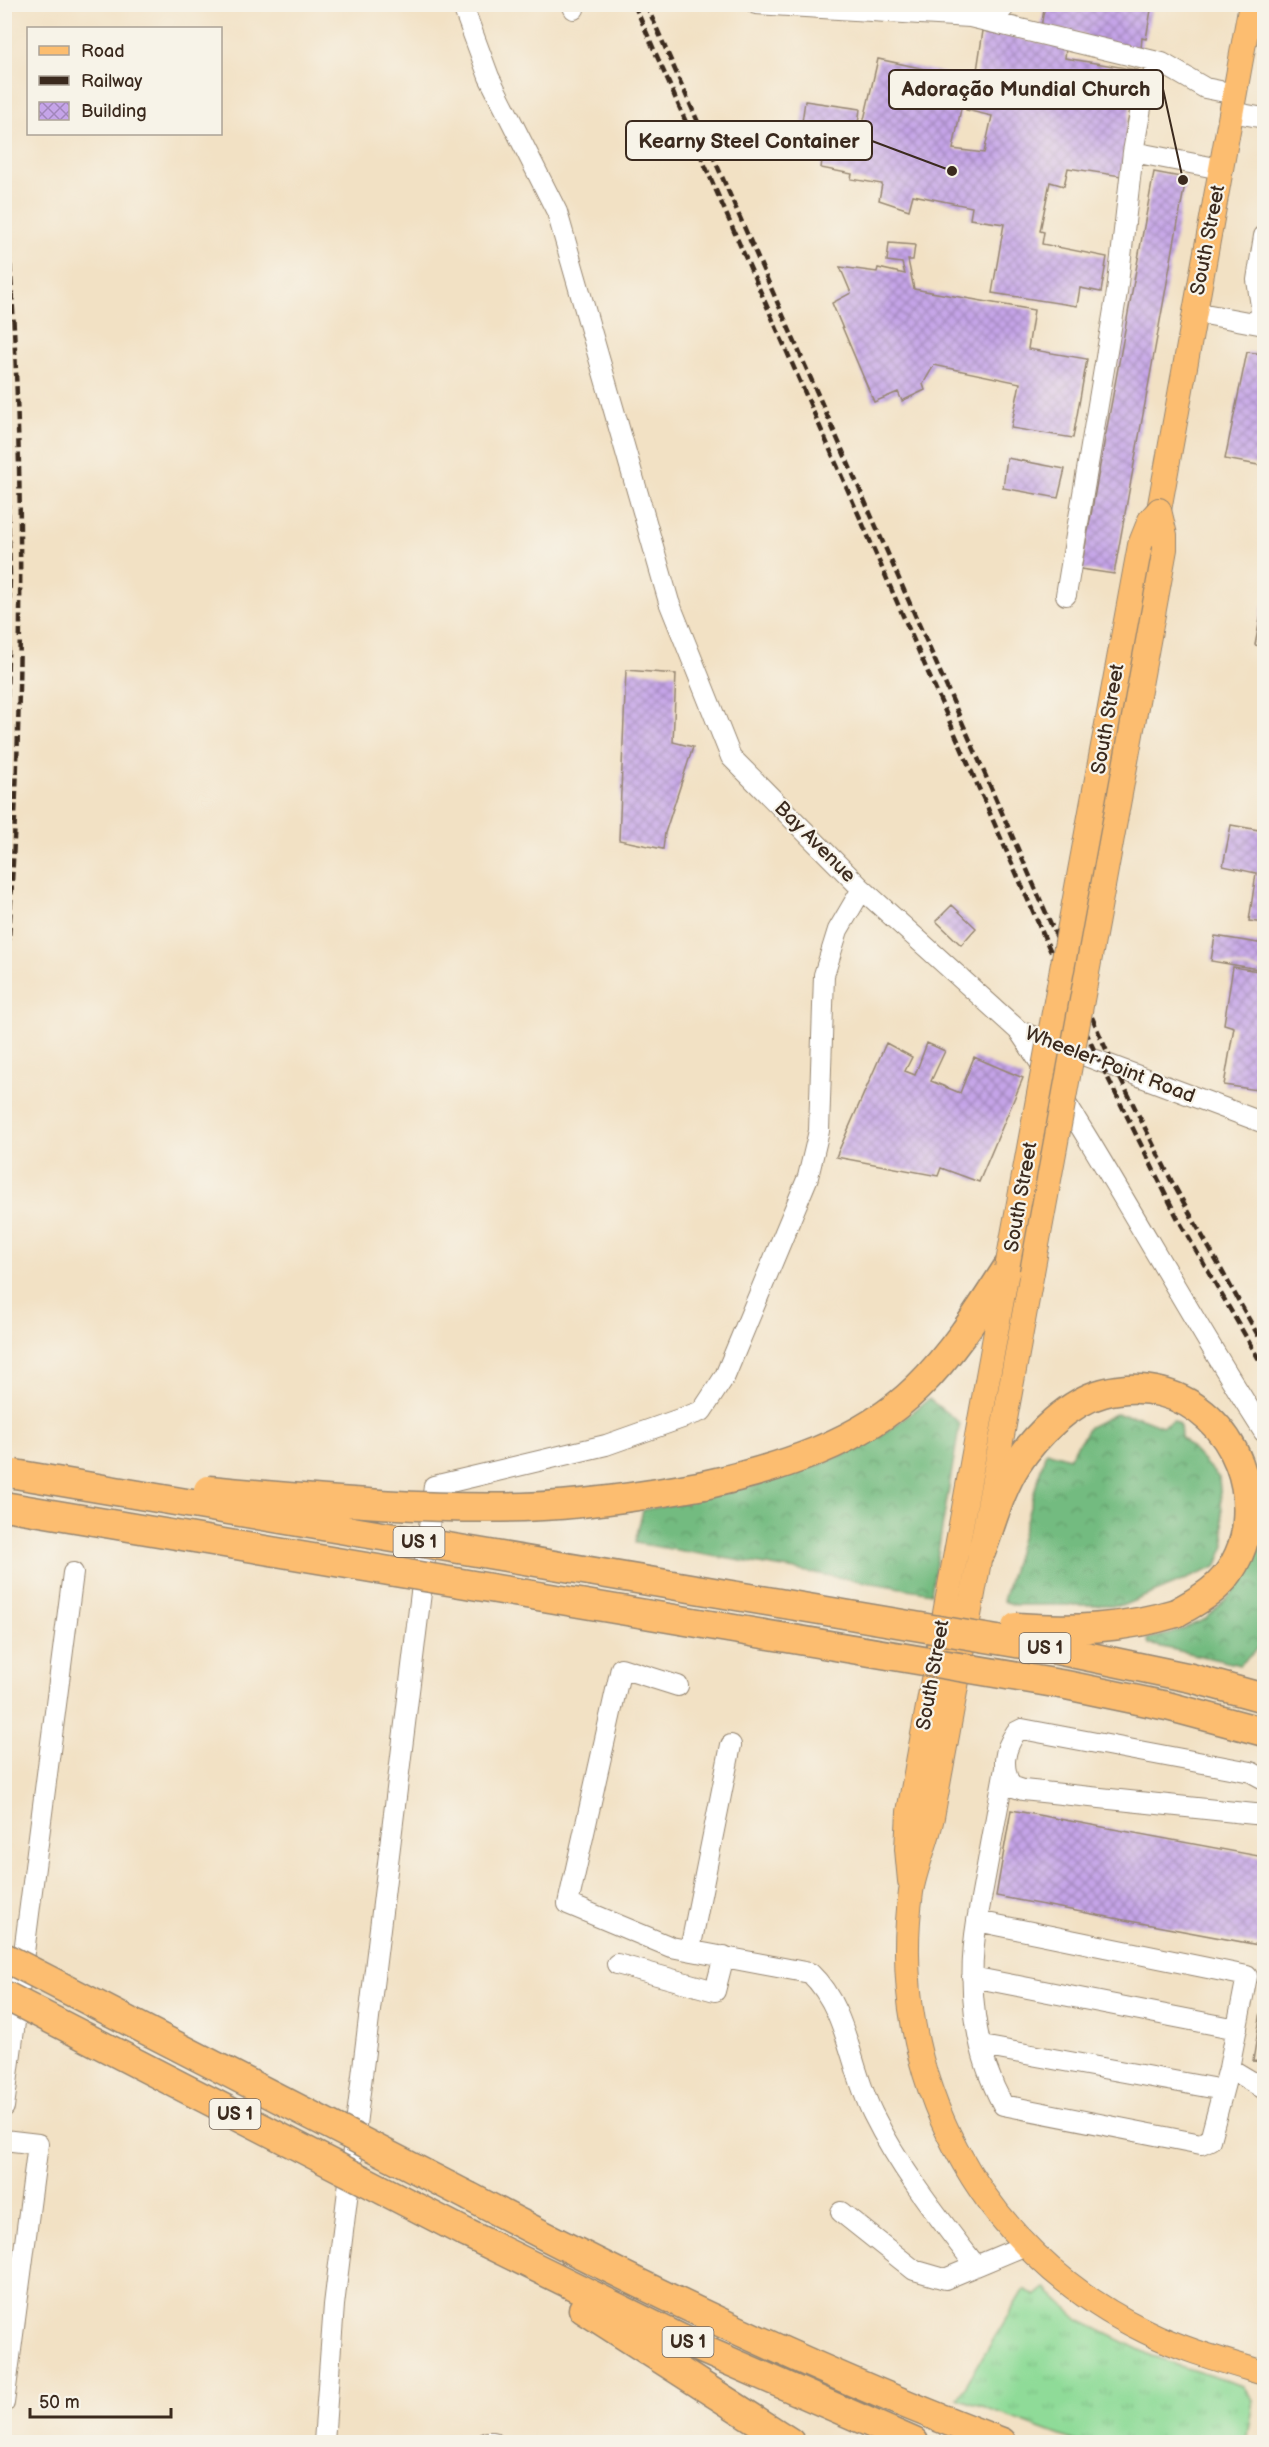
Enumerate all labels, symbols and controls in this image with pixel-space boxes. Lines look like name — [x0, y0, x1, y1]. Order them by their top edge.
legend — [27, 27, 222, 135]
text: Road — [81, 41, 125, 62]
callout: Adoração Mundial Church — [889, 70, 1163, 109]
text: Railway — [81, 71, 143, 92]
text: Adoração Mundial Church — [900, 77, 1151, 102]
text: Building — [81, 101, 147, 122]
callout: Kearny Steel Container — [626, 121, 872, 160]
text: Kearny Steel Container — [638, 129, 860, 154]
street label: South Street — [1186, 183, 1230, 297]
street label: South Street — [1086, 662, 1130, 776]
street label: Bay Avenue — [769, 796, 861, 888]
street label: Wheeler Point Road — [1022, 1022, 1198, 1108]
street label: South Street — [999, 1140, 1043, 1254]
road number: US 1 — [394, 1527, 444, 1557]
street label: South Street — [911, 1618, 955, 1732]
road number: US 1 — [1020, 1633, 1070, 1663]
road number: US 1 — [210, 2099, 260, 2129]
road number: US 1 — [662, 2327, 714, 2357]
scale bar — [30, 2381, 171, 2419]
text: 50 m — [39, 2392, 80, 2413]

